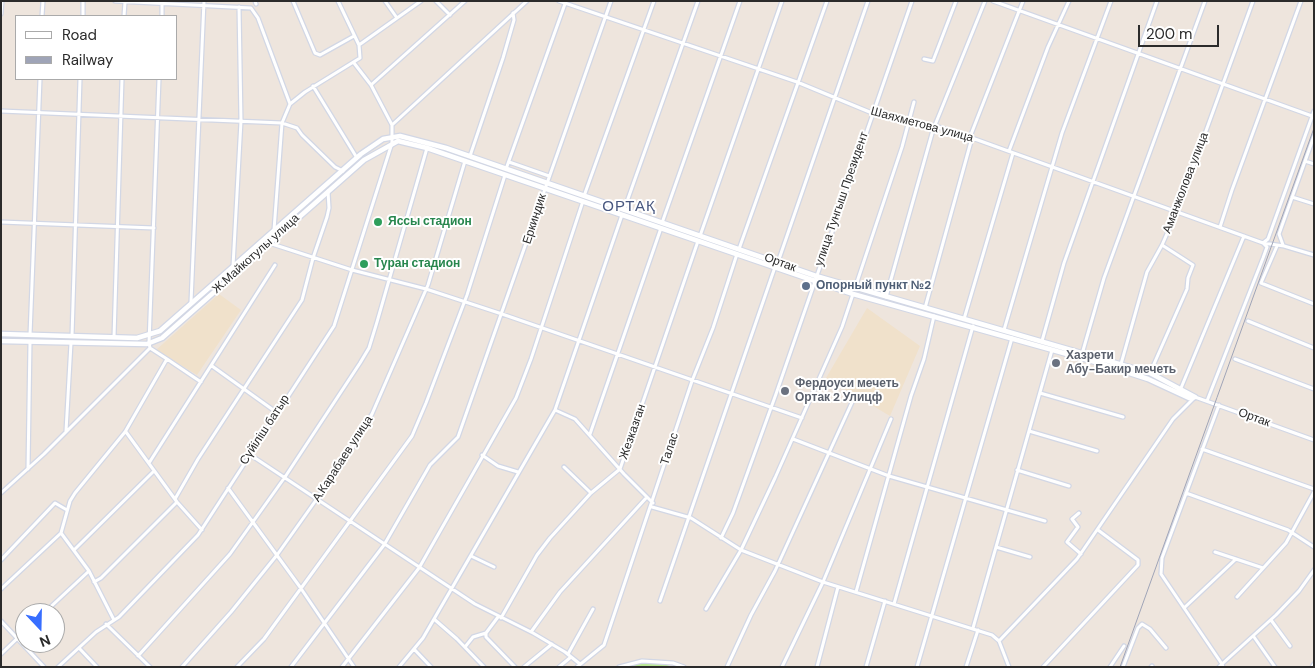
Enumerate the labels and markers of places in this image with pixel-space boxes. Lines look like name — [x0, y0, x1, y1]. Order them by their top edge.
place label: Яссы стадион — [388, 215, 472, 229]
marker: Яссы стадион — [372, 216, 384, 228]
place label: Туран стадион — [374, 257, 460, 271]
marker: Туран стадион — [358, 258, 370, 270]
place label: Опорный пункт №2 — [816, 279, 931, 293]
marker: Опорный пункт №2 — [800, 280, 812, 292]
place label: Хазрети Абу-Бакир мечеть — [1066, 349, 1176, 377]
marker: Хазрети Абу-Бакир мечеть — [1050, 357, 1062, 369]
place label: Фердоуси мечеть Ортак 2 Улицф — [795, 377, 899, 405]
marker: Фердоуси мечеть Ортак 2 Улицф — [779, 385, 791, 397]

